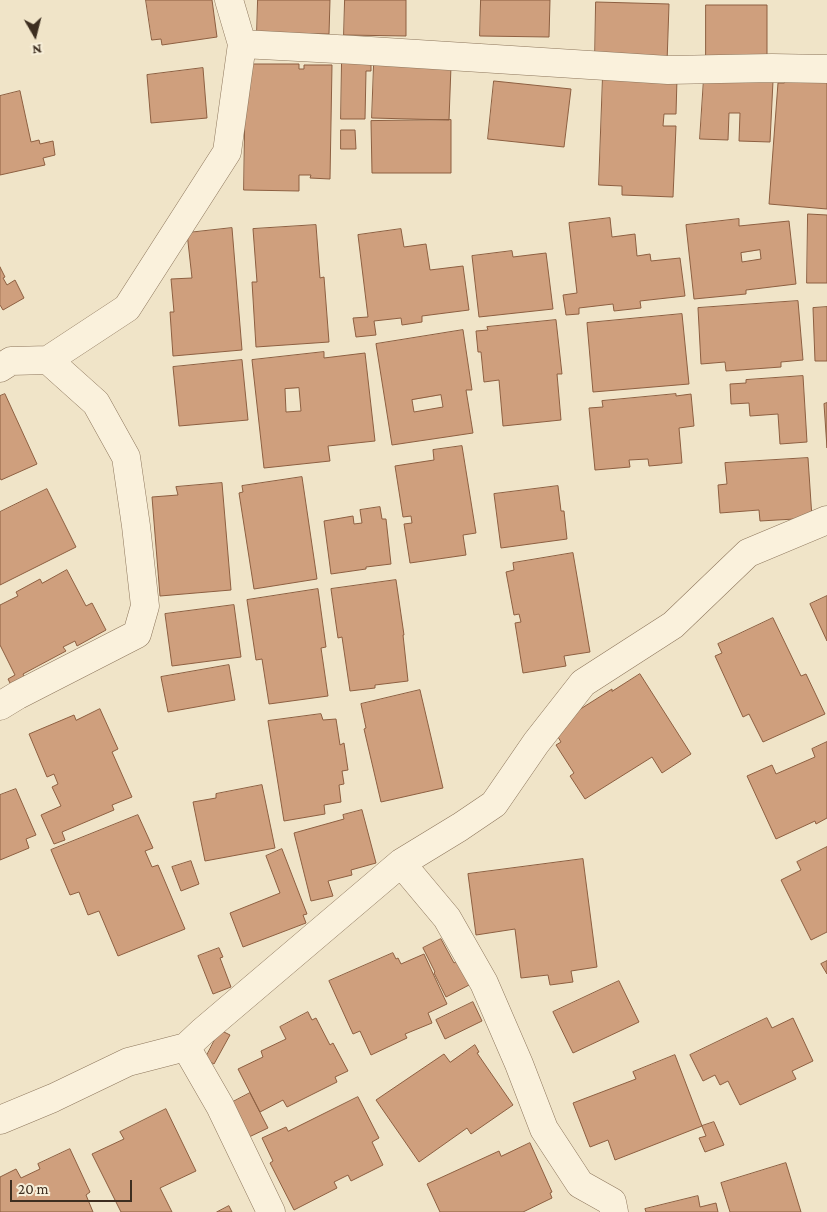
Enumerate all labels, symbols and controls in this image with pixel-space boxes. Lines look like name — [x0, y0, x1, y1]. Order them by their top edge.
north arrow — [10, 10, 60, 60]
text: N — [31, 41, 43, 58]
scale bar — [12, 1170, 135, 1202]
text: 20 m — [18, 1181, 49, 1197]

